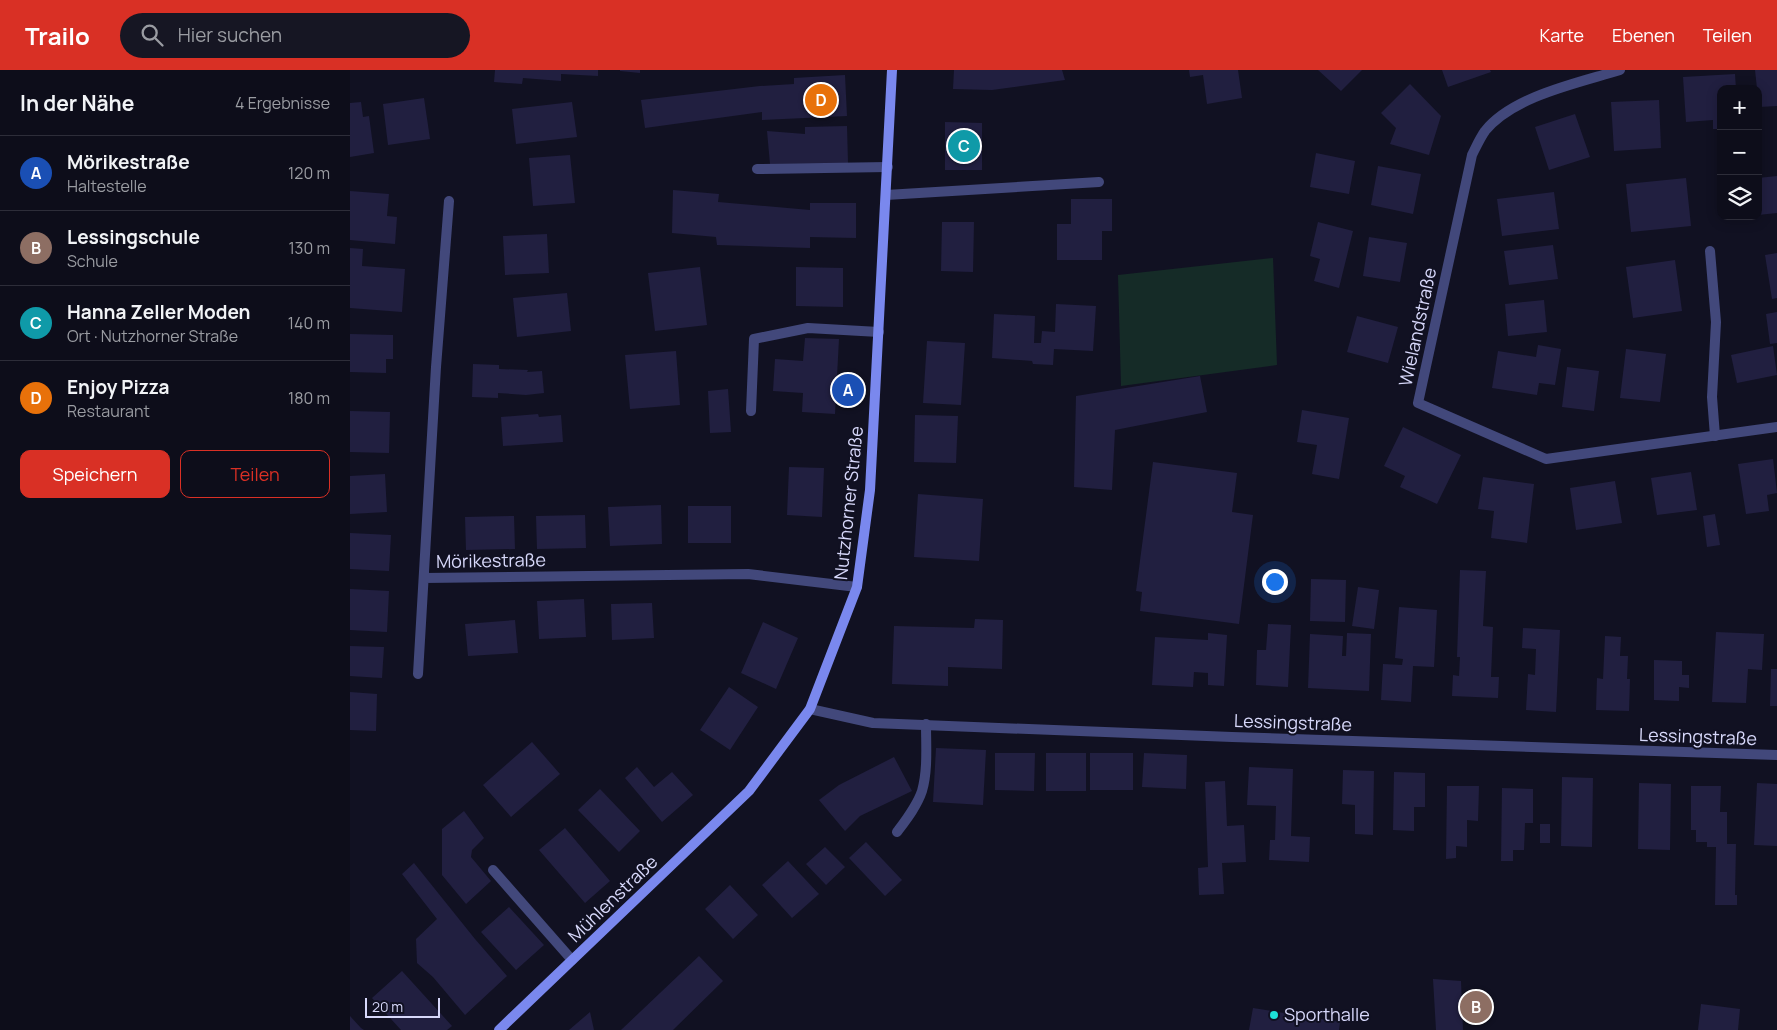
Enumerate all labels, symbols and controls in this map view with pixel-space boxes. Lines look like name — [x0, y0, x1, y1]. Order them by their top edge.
search box — [120, 13, 470, 58]
text: Trailo — [25, 19, 90, 52]
icon: search — [138, 21, 166, 49]
text: Hier suchen — [178, 22, 282, 48]
text: Karte — [1540, 23, 1584, 47]
text: Ebenen — [1612, 23, 1675, 47]
text: Teilen — [1703, 23, 1752, 47]
pin: D — [805, 81, 837, 119]
map controls — [1717, 85, 1762, 220]
button: + — [1717, 85, 1762, 130]
text: In der Nähe — [20, 89, 134, 117]
text: 4 Ergebnisse — [235, 92, 330, 114]
pin: C — [948, 127, 980, 165]
button: − — [1717, 130, 1762, 175]
text: Mörikestraße — [67, 149, 190, 175]
text: A — [31, 162, 41, 184]
text: 120 m — [288, 162, 330, 184]
text: Haltestelle — [67, 175, 147, 197]
button: layers — [1717, 175, 1762, 220]
text: Lessingschule — [67, 224, 200, 250]
text: B — [31, 237, 41, 259]
text: 130 m — [288, 237, 330, 259]
text: Schule — [67, 250, 118, 272]
street label: Wielandstraße — [1393, 265, 1441, 388]
text: Hanna Zeller Moden — [67, 299, 250, 325]
text: C — [30, 312, 42, 334]
text: 140 m — [288, 312, 330, 334]
text: Ort · Nutzhorner Straße — [67, 325, 238, 347]
pin: A — [832, 371, 864, 409]
text: Enjoy Pizza — [67, 374, 169, 400]
text: D — [30, 387, 42, 409]
text: 180 m — [288, 387, 330, 409]
text: Restaurant — [67, 400, 150, 422]
street label: Nutzhorner Straße — [828, 425, 868, 581]
button: Speichern — [20, 450, 170, 498]
button: Teilen — [180, 450, 330, 498]
street label: Mörikestraße — [436, 547, 546, 573]
your location — [1262, 569, 1288, 595]
street label: Lessingstraße — [1234, 708, 1353, 736]
street label: Lessingstraße — [1639, 722, 1758, 750]
street label: Mühlenstraße — [562, 849, 662, 947]
pin: B — [1460, 988, 1492, 1026]
scale bar — [365, 995, 440, 1018]
text: 20 m — [372, 997, 403, 1016]
place label: Sporthalle — [1284, 1002, 1370, 1026]
marker: Sporthalle — [1268, 1009, 1280, 1021]

